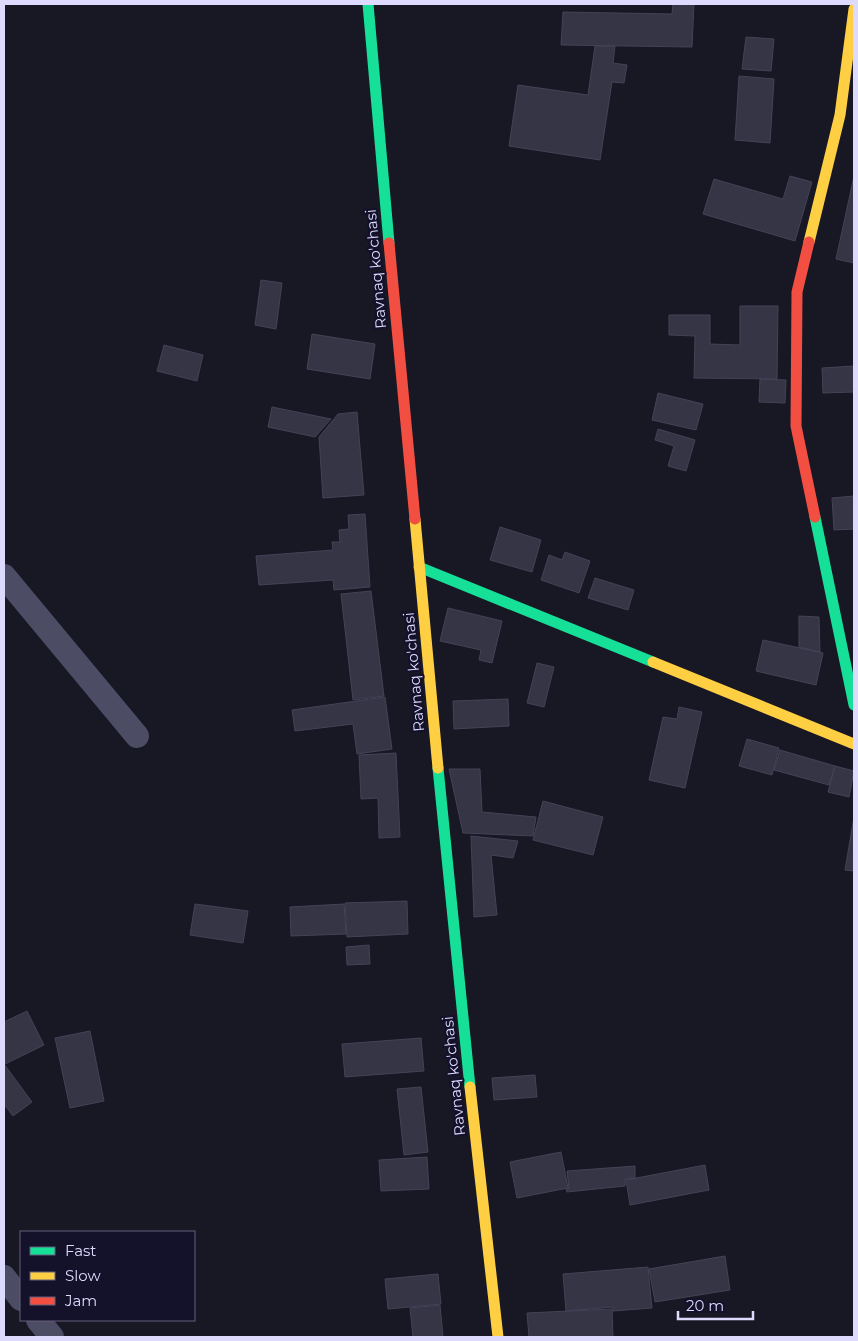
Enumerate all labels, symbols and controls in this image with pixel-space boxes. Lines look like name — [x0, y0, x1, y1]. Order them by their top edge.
street label: Ravnaq ko'chasi — [361, 208, 390, 330]
street label: Ravnaq ko'chasi — [399, 611, 428, 733]
street label: Ravnaq ko'chasi — [438, 1015, 469, 1137]
legend — [20, 1231, 195, 1321]
text: Fast — [65, 1241, 96, 1260]
text: Slow — [65, 1266, 101, 1285]
scale bar — [678, 1288, 753, 1320]
text: Jam — [64, 1291, 97, 1310]
text: 20 m — [686, 1296, 724, 1315]

